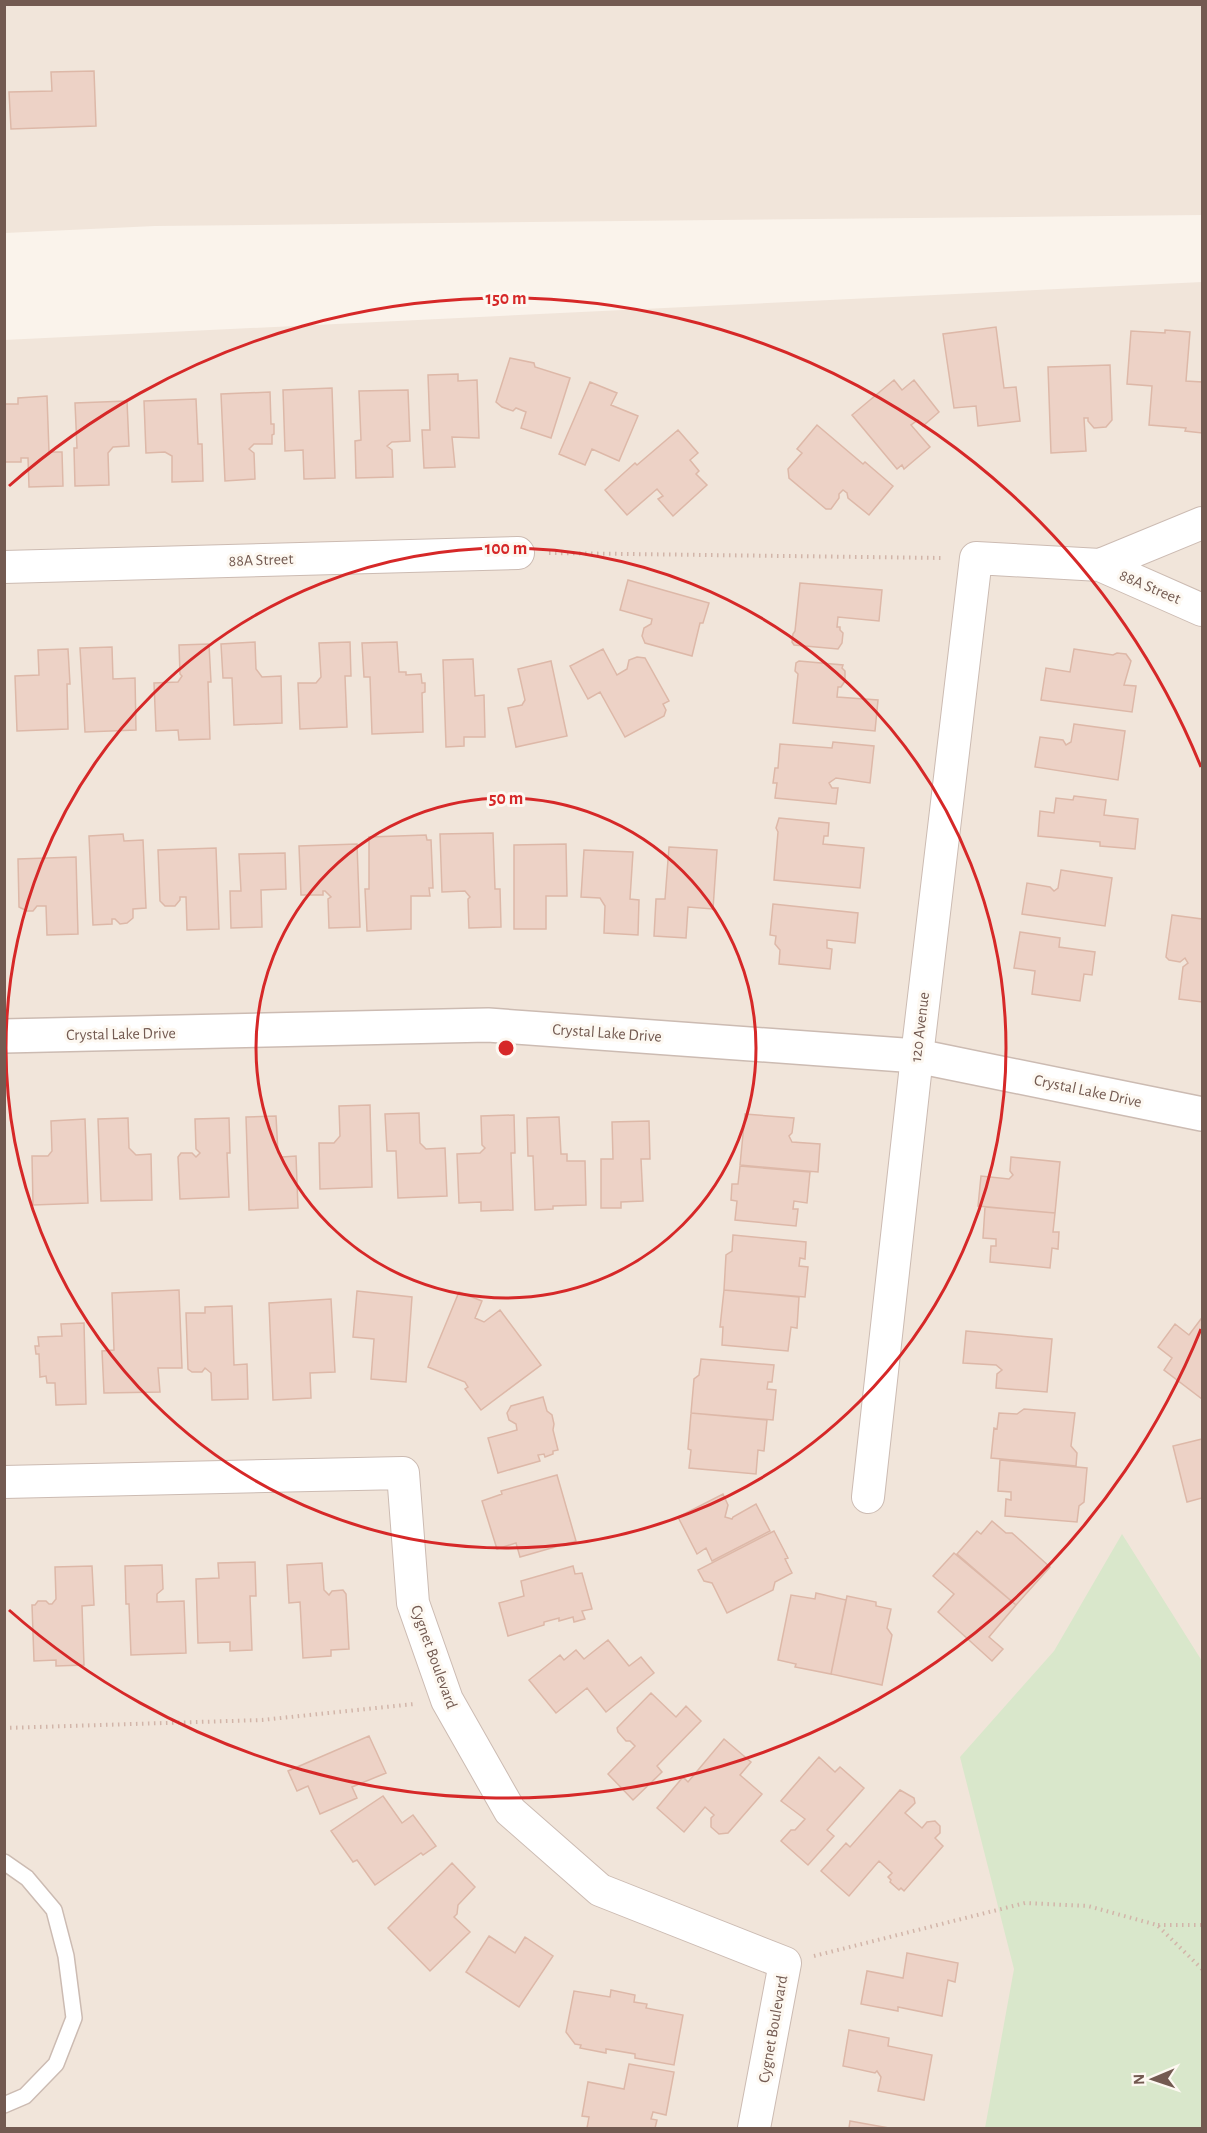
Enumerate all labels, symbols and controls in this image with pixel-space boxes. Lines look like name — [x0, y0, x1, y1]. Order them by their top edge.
text: 150 m — [486, 290, 526, 308]
text: 100 m — [485, 540, 527, 558]
street label: 88A Street — [228, 551, 294, 569]
street label: 88A Street — [1117, 567, 1183, 607]
text: 50 m — [489, 790, 523, 808]
street label: 120 Avenue — [908, 991, 932, 1063]
street label: Crystal Lake Drive — [552, 1021, 662, 1046]
street label: Crystal Lake Drive — [66, 1025, 176, 1044]
centre of rings — [496, 1038, 516, 1058]
street label: Crystal Lake Drive — [1033, 1072, 1143, 1111]
street label: Cygnet Boulevard — [407, 1603, 460, 1711]
street label: Cygnet Boulevard — [756, 1974, 791, 2084]
north arrow — [1123, 2049, 1183, 2109]
text: N — [1131, 2074, 1147, 2085]

